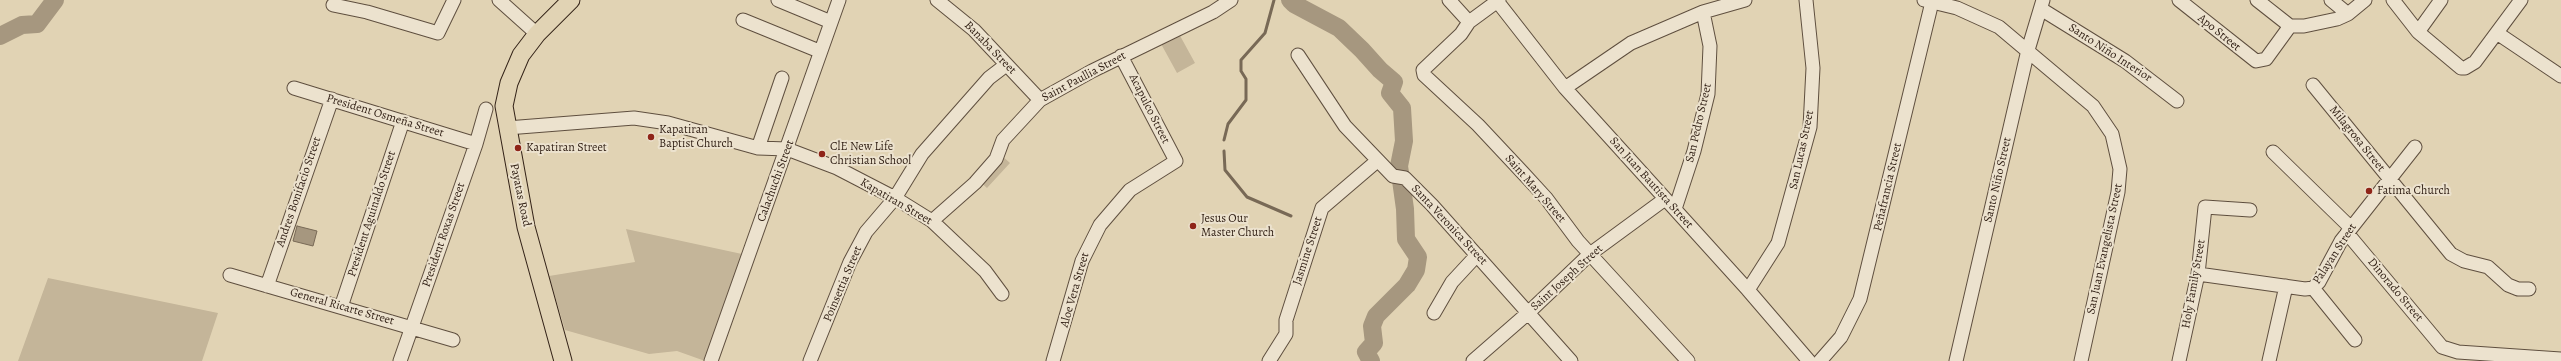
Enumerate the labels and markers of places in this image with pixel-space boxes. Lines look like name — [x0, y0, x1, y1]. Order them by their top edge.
place label: Kapatiran Baptist Church — [659, 123, 733, 151]
marker: Kapatiran Baptist Church — [646, 132, 656, 142]
place label: ClE New Life Christian School — [830, 140, 911, 168]
place label: Kapatiran Street — [526, 141, 607, 155]
marker: Kapatiran Street — [513, 143, 523, 153]
marker: ClE New Life Christian School — [817, 149, 827, 159]
place label: Fatima Church — [2377, 184, 2450, 198]
marker: Fatima Church — [2364, 186, 2374, 196]
place label: Jesus Our Master Church — [1201, 212, 1274, 240]
marker: Jesus Our Master Church — [1188, 221, 1198, 231]

